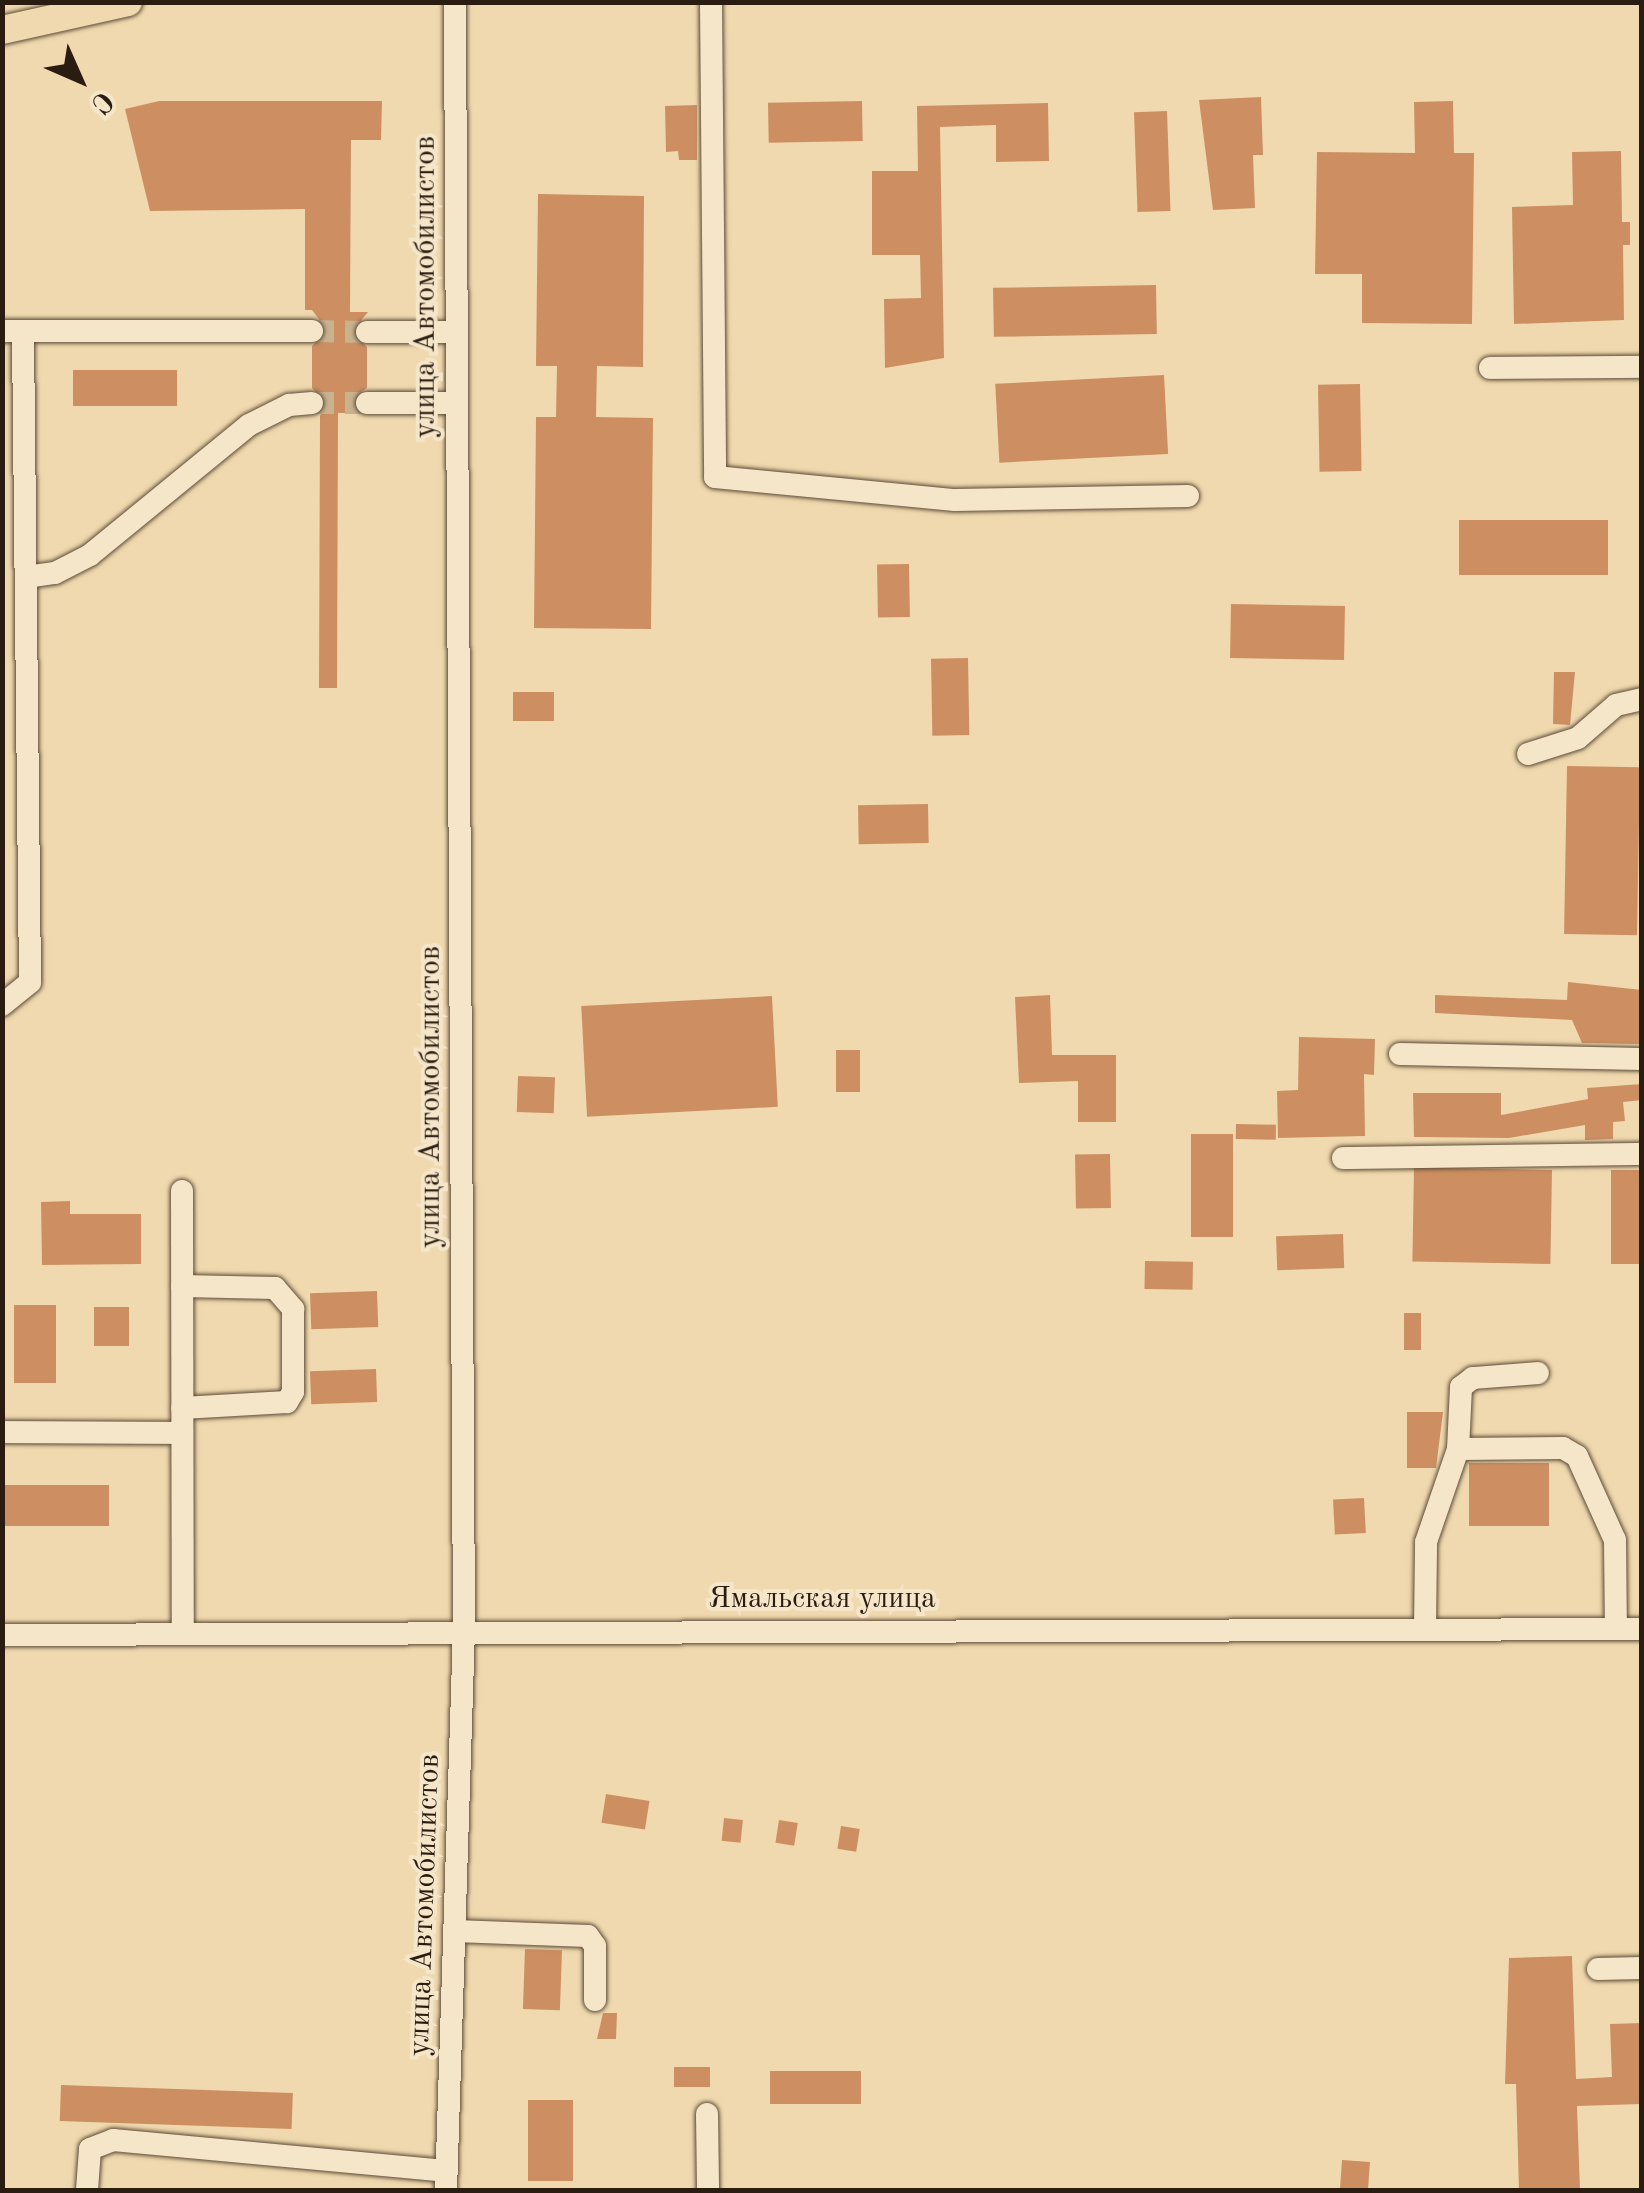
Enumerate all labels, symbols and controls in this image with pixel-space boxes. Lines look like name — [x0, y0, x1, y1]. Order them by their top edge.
north arrow — [30, 30, 130, 130]
text: С — [85, 85, 118, 118]
street label: улица Автомобилистов — [408, 136, 444, 438]
street label: улица Автомобилистов — [413, 946, 449, 1248]
street label: Ямальская улица — [708, 1581, 936, 1617]
street label: улица Автомобилистов — [402, 1753, 448, 2057]

